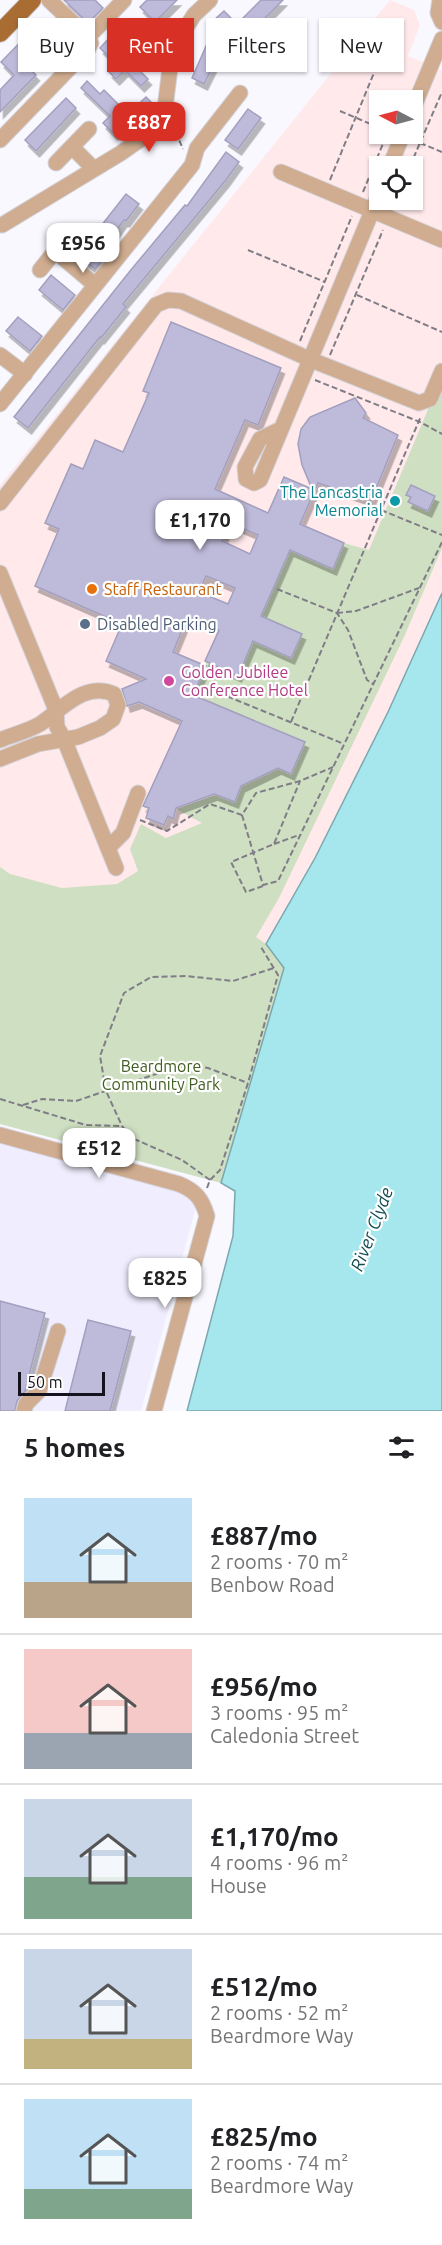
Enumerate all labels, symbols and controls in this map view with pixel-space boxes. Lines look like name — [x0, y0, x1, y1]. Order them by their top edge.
chip: Buy — [18, 18, 95, 72]
chip: Rent — [107, 18, 194, 72]
chip: Filters — [206, 18, 307, 72]
chip: New — [319, 18, 404, 72]
north arrow — [369, 90, 423, 144]
map controls — [369, 90, 423, 210]
pin: £887 — [113, 102, 185, 153]
text: £887 — [126, 110, 172, 133]
button: locate — [369, 156, 423, 210]
pin: £956 — [47, 223, 119, 274]
text: £956 — [60, 231, 106, 254]
place label: The Lancastria Memorial — [280, 483, 383, 519]
marker: The Lancastria Memorial — [388, 494, 402, 508]
pin: £1,170 — [151, 500, 249, 551]
text: £1,170 — [169, 508, 231, 531]
place label: Staff Restaurant — [104, 580, 222, 598]
marker: Staff Restaurant — [85, 582, 99, 596]
place label: Disabled Parking — [97, 615, 217, 633]
marker: Disabled Parking — [78, 617, 92, 631]
place label: Golden Jubilee Conference Hotel — [181, 663, 308, 699]
marker: Golden Jubilee Conference Hotel — [162, 674, 176, 688]
park label: Beardmore Community Park — [102, 1057, 220, 1093]
pin: £512 — [63, 1128, 135, 1179]
text: £512 — [76, 1136, 122, 1159]
water label: River Clyde — [346, 1184, 396, 1274]
pin: £825 — [129, 1258, 201, 1309]
text: £825 — [142, 1266, 188, 1289]
scale bar — [18, 1369, 105, 1396]
text: 50 m — [27, 1373, 63, 1391]
icon: filters — [385, 1431, 418, 1464]
text: 5 homes — [24, 1433, 125, 1462]
text: £887/mo — [210, 1521, 318, 1550]
icon: home — [72, 1522, 144, 1594]
text: 2 rooms · 70 m² — [210, 1550, 348, 1573]
text: Benbow Road — [210, 1573, 335, 1596]
text: £956/mo — [210, 1672, 318, 1701]
icon: home — [72, 1673, 144, 1745]
text: 3 rooms · 95 m² — [210, 1701, 348, 1724]
text: Caledonia Street — [210, 1724, 359, 1747]
text: £1,170/mo — [210, 1822, 339, 1851]
icon: home — [72, 1823, 144, 1895]
text: 4 rooms · 96 m² — [210, 1851, 348, 1874]
text: House — [210, 1874, 267, 1897]
text: £512/mo — [210, 1972, 318, 2001]
icon: home — [72, 1973, 144, 2045]
text: 2 rooms · 52 m² — [210, 2001, 348, 2024]
text: Beardmore Way — [210, 2024, 353, 2047]
text: £825/mo — [210, 2122, 318, 2151]
icon: home — [72, 2123, 144, 2195]
text: 2 rooms · 74 m² — [210, 2151, 348, 2174]
text: Beardmore Way — [210, 2174, 353, 2197]

